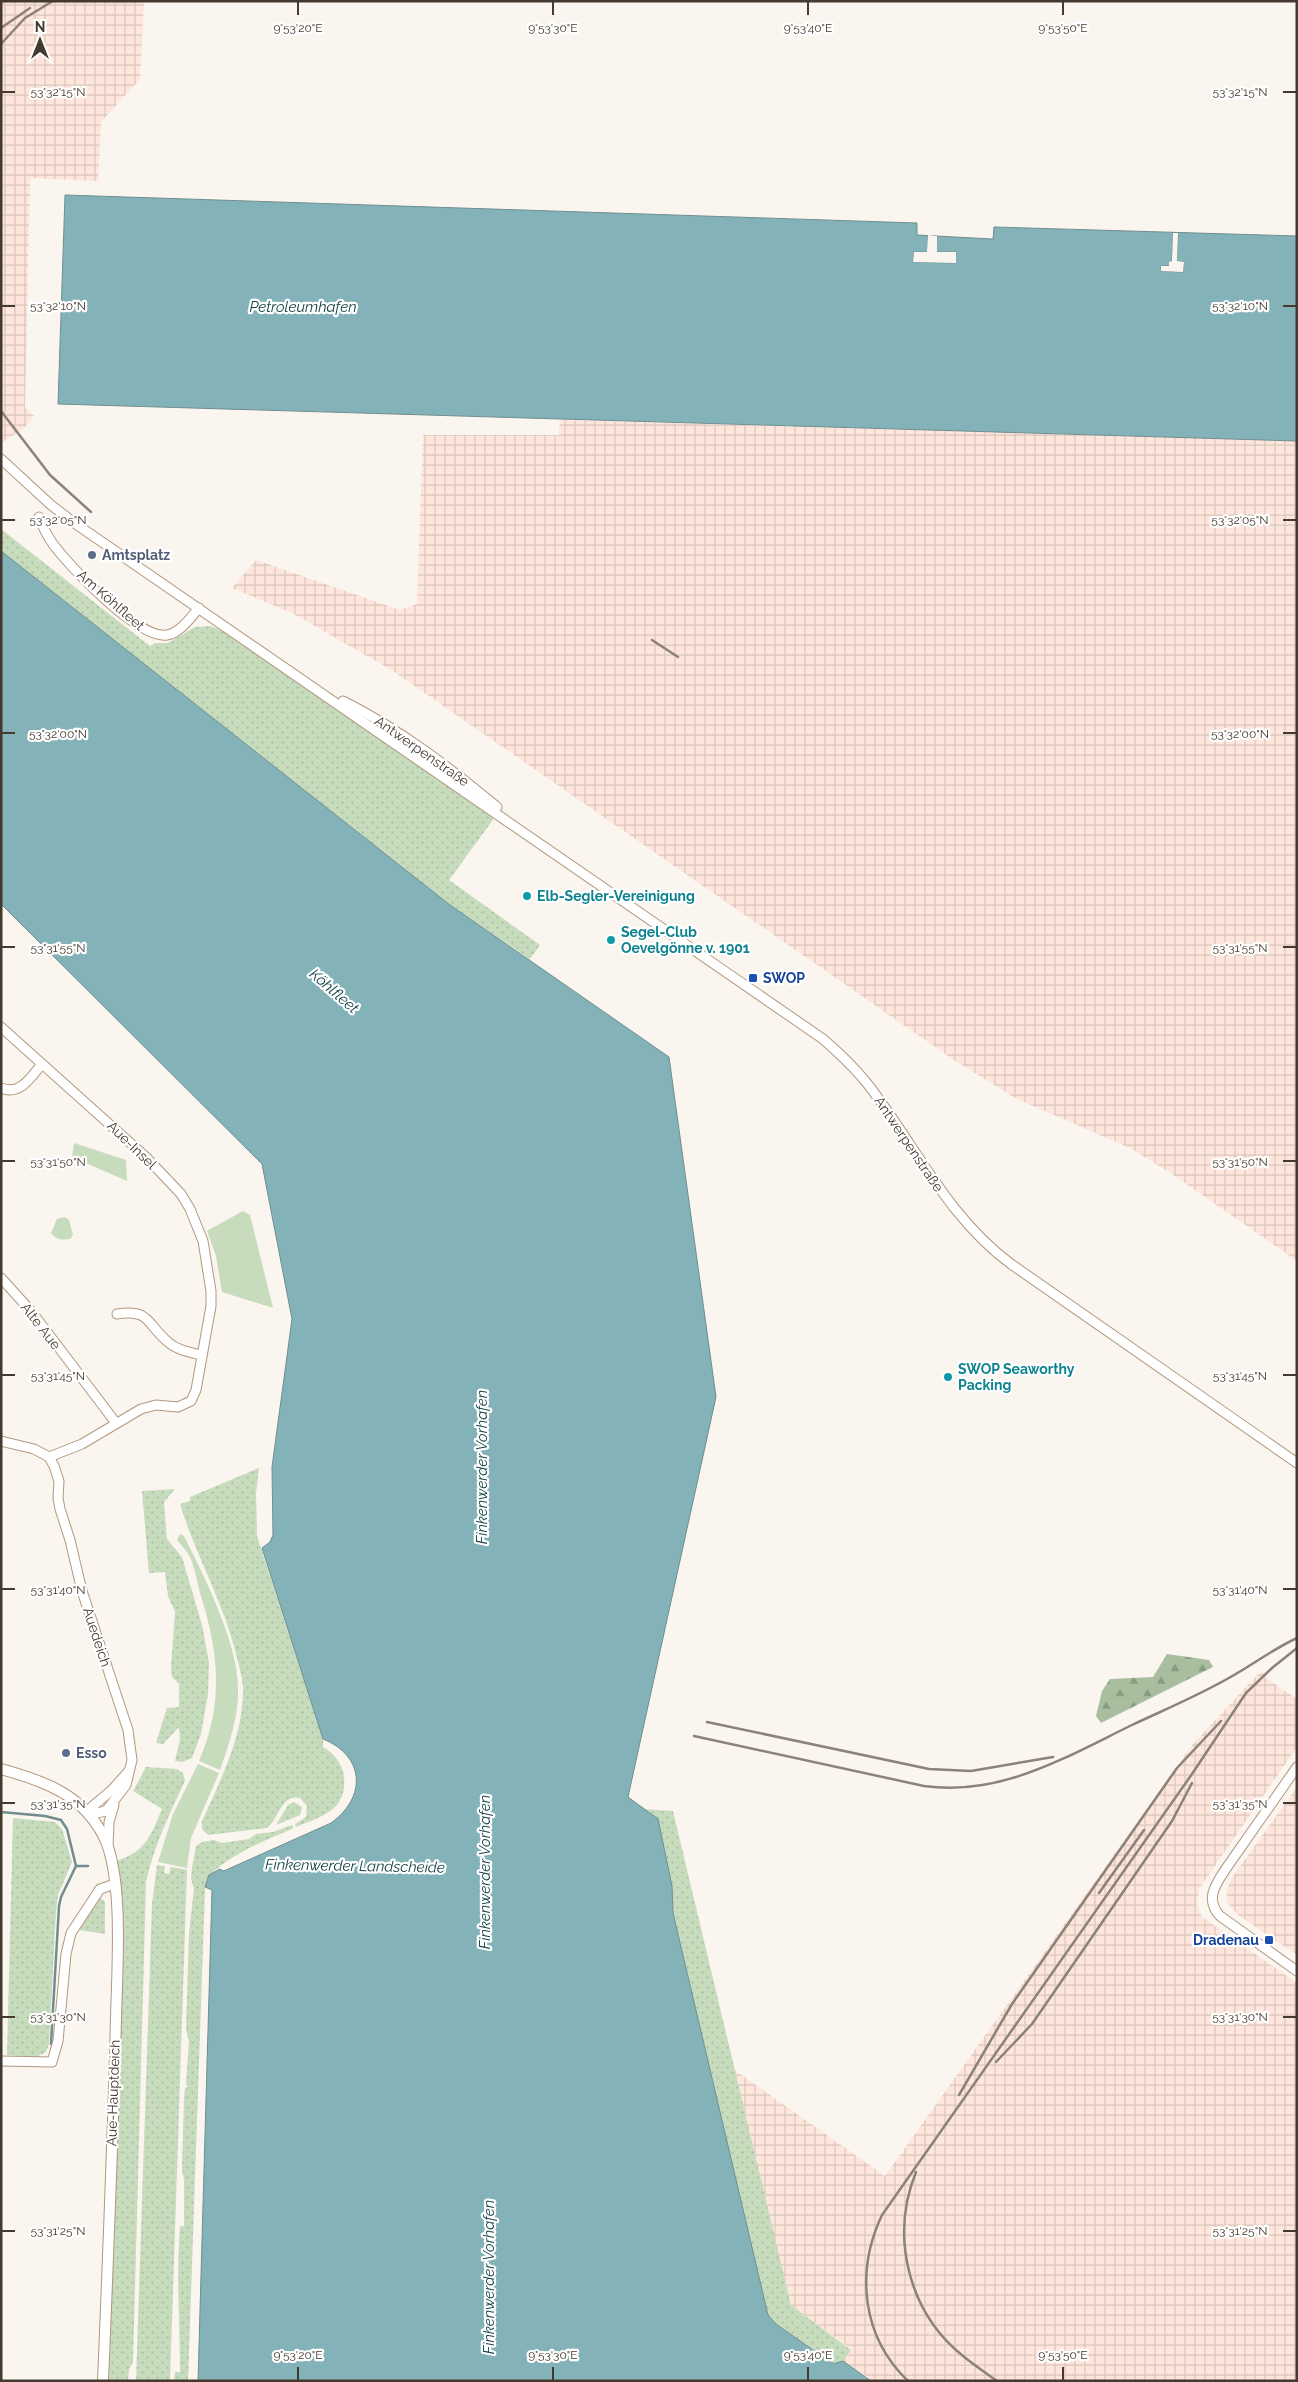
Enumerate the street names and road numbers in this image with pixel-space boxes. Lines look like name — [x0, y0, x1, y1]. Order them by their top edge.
street label: Am Köhlfleet — [74, 566, 148, 634]
street label: Antwerpenstraße — [372, 712, 472, 790]
street label: Antwerpenstraße — [871, 1093, 947, 1195]
street label: Aue-Insel — [104, 1118, 160, 1172]
street label: Alte Aue — [18, 1299, 64, 1353]
street label: Auedeich — [80, 1605, 114, 1669]
street label: Aue-Hauptdeich — [103, 2039, 123, 2147]

